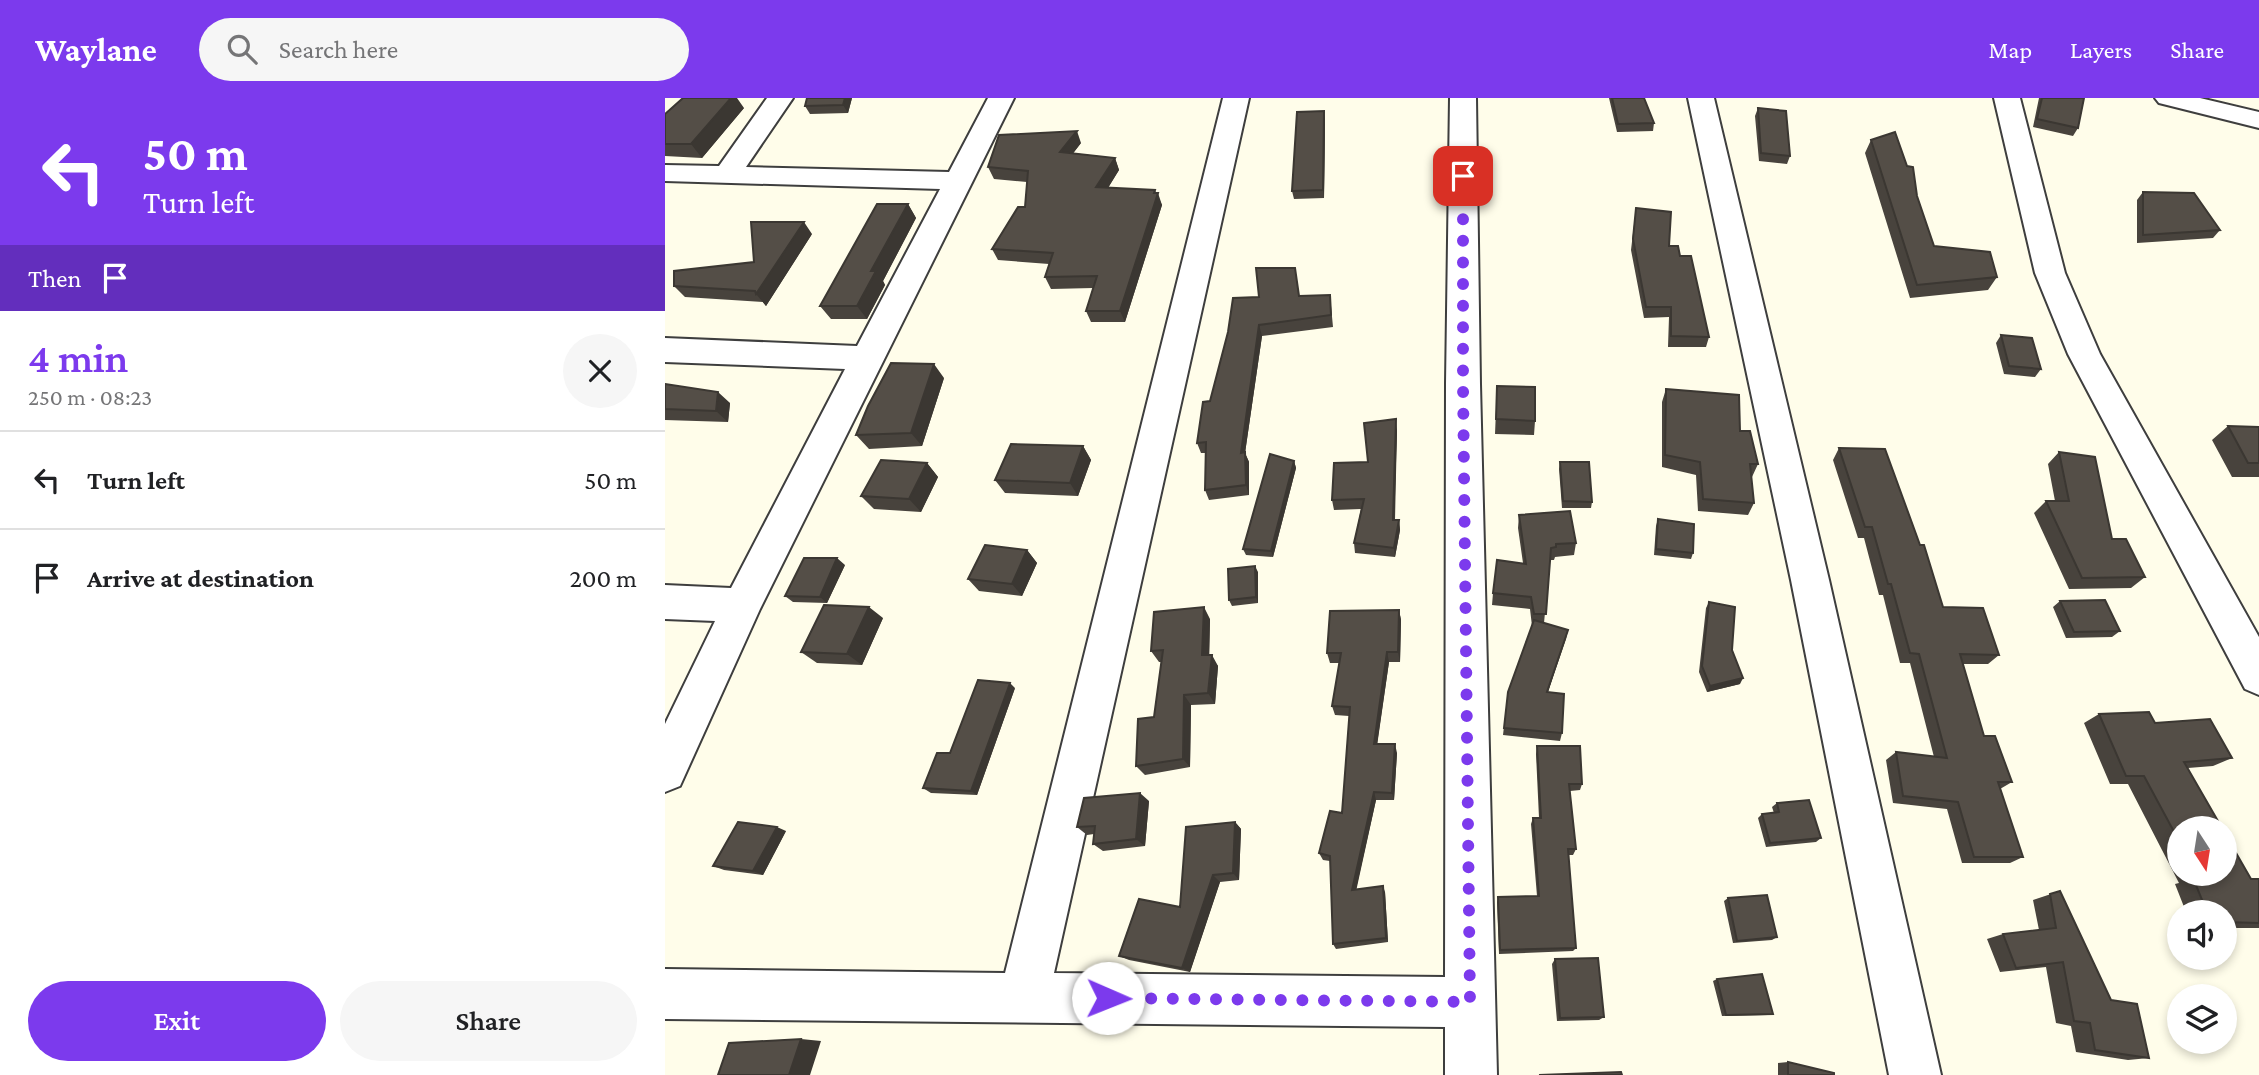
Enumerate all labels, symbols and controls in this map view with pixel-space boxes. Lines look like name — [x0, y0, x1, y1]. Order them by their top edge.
search box — [199, 18, 689, 81]
icon: search — [223, 30, 261, 68]
text: Waylane — [35, 31, 157, 68]
text: Search here — [279, 35, 398, 64]
text: Map — [1988, 36, 2032, 63]
text: Layers — [2070, 36, 2132, 63]
text: Share — [2170, 36, 2224, 63]
icon: left — [28, 126, 119, 217]
text: 50 m — [143, 126, 248, 181]
pin — [1433, 146, 1493, 206]
icon: arrive — [1444, 157, 1482, 195]
text: Turn left — [143, 184, 254, 220]
icon: arrive — [96, 259, 134, 297]
text: Then — [28, 264, 82, 293]
text: 4 min — [28, 334, 128, 381]
button: close — [563, 334, 637, 408]
text: 250 m · 08:23 — [28, 384, 152, 410]
icon: left — [28, 461, 66, 499]
text: Turn left — [87, 466, 185, 495]
text: 50 m — [584, 466, 637, 495]
icon: arrive — [28, 559, 66, 597]
text: Arrive at destination — [87, 564, 314, 593]
text: 200 m — [569, 564, 637, 593]
north arrow — [2167, 816, 2237, 886]
map controls — [2167, 816, 2237, 1054]
button: sound — [2167, 900, 2237, 970]
position arrow — [1071, 961, 1145, 1035]
button: Exit — [28, 981, 326, 1061]
button: Share — [340, 981, 637, 1061]
button: layers — [2167, 984, 2237, 1054]

